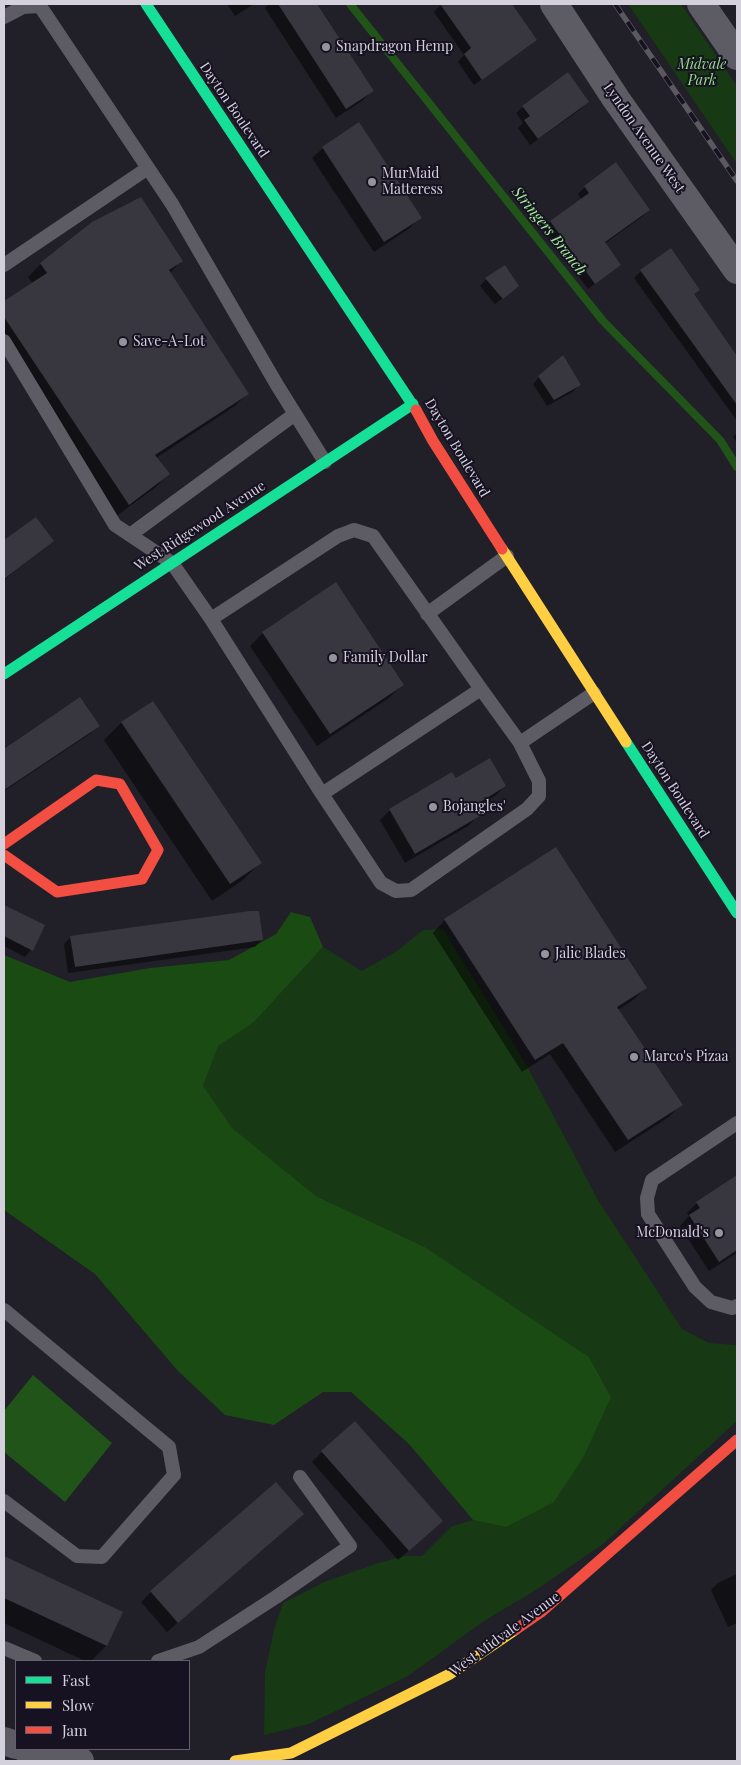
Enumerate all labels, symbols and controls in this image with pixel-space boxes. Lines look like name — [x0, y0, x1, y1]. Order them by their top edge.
place label: Snapdragon Hemp — [336, 39, 453, 55]
marker: Snapdragon Hemp — [320, 41, 332, 53]
park label: Midvale Park — [678, 57, 726, 90]
street label: Dayton Boulevard — [196, 59, 272, 161]
street label: Lyndon Avenue West — [600, 80, 688, 196]
place label: MurMaid Matteress — [382, 166, 443, 198]
marker: MurMaid Matteress — [366, 176, 378, 188]
water label: Stringers Branch — [508, 183, 590, 279]
place label: Save-A-Lot — [133, 334, 205, 350]
marker: Save-A-Lot — [117, 336, 129, 348]
street label: Dayton Boulevard — [421, 396, 493, 500]
street label: West Ridgewood Avenue — [131, 477, 269, 575]
place label: Family Dollar — [343, 650, 428, 666]
marker: Family Dollar — [327, 652, 339, 664]
street label: Dayton Boulevard — [638, 739, 712, 841]
place label: Bojangles' — [443, 799, 506, 815]
marker: Bojangles' — [427, 801, 439, 813]
place label: Jalic Blades — [555, 946, 626, 962]
marker: Jalic Blades — [539, 948, 551, 960]
place label: Marco's Pizaa — [644, 1049, 729, 1065]
marker: Marco's Pizaa — [628, 1051, 640, 1063]
place label: McDonald's — [636, 1225, 709, 1241]
marker: McDonald's — [713, 1227, 725, 1239]
street label: West Midvale Avenue — [447, 1588, 563, 1680]
legend — [15, 1660, 190, 1750]
text: Fast — [62, 1670, 90, 1690]
text: Slow — [62, 1695, 94, 1715]
text: Jam — [62, 1720, 87, 1740]

